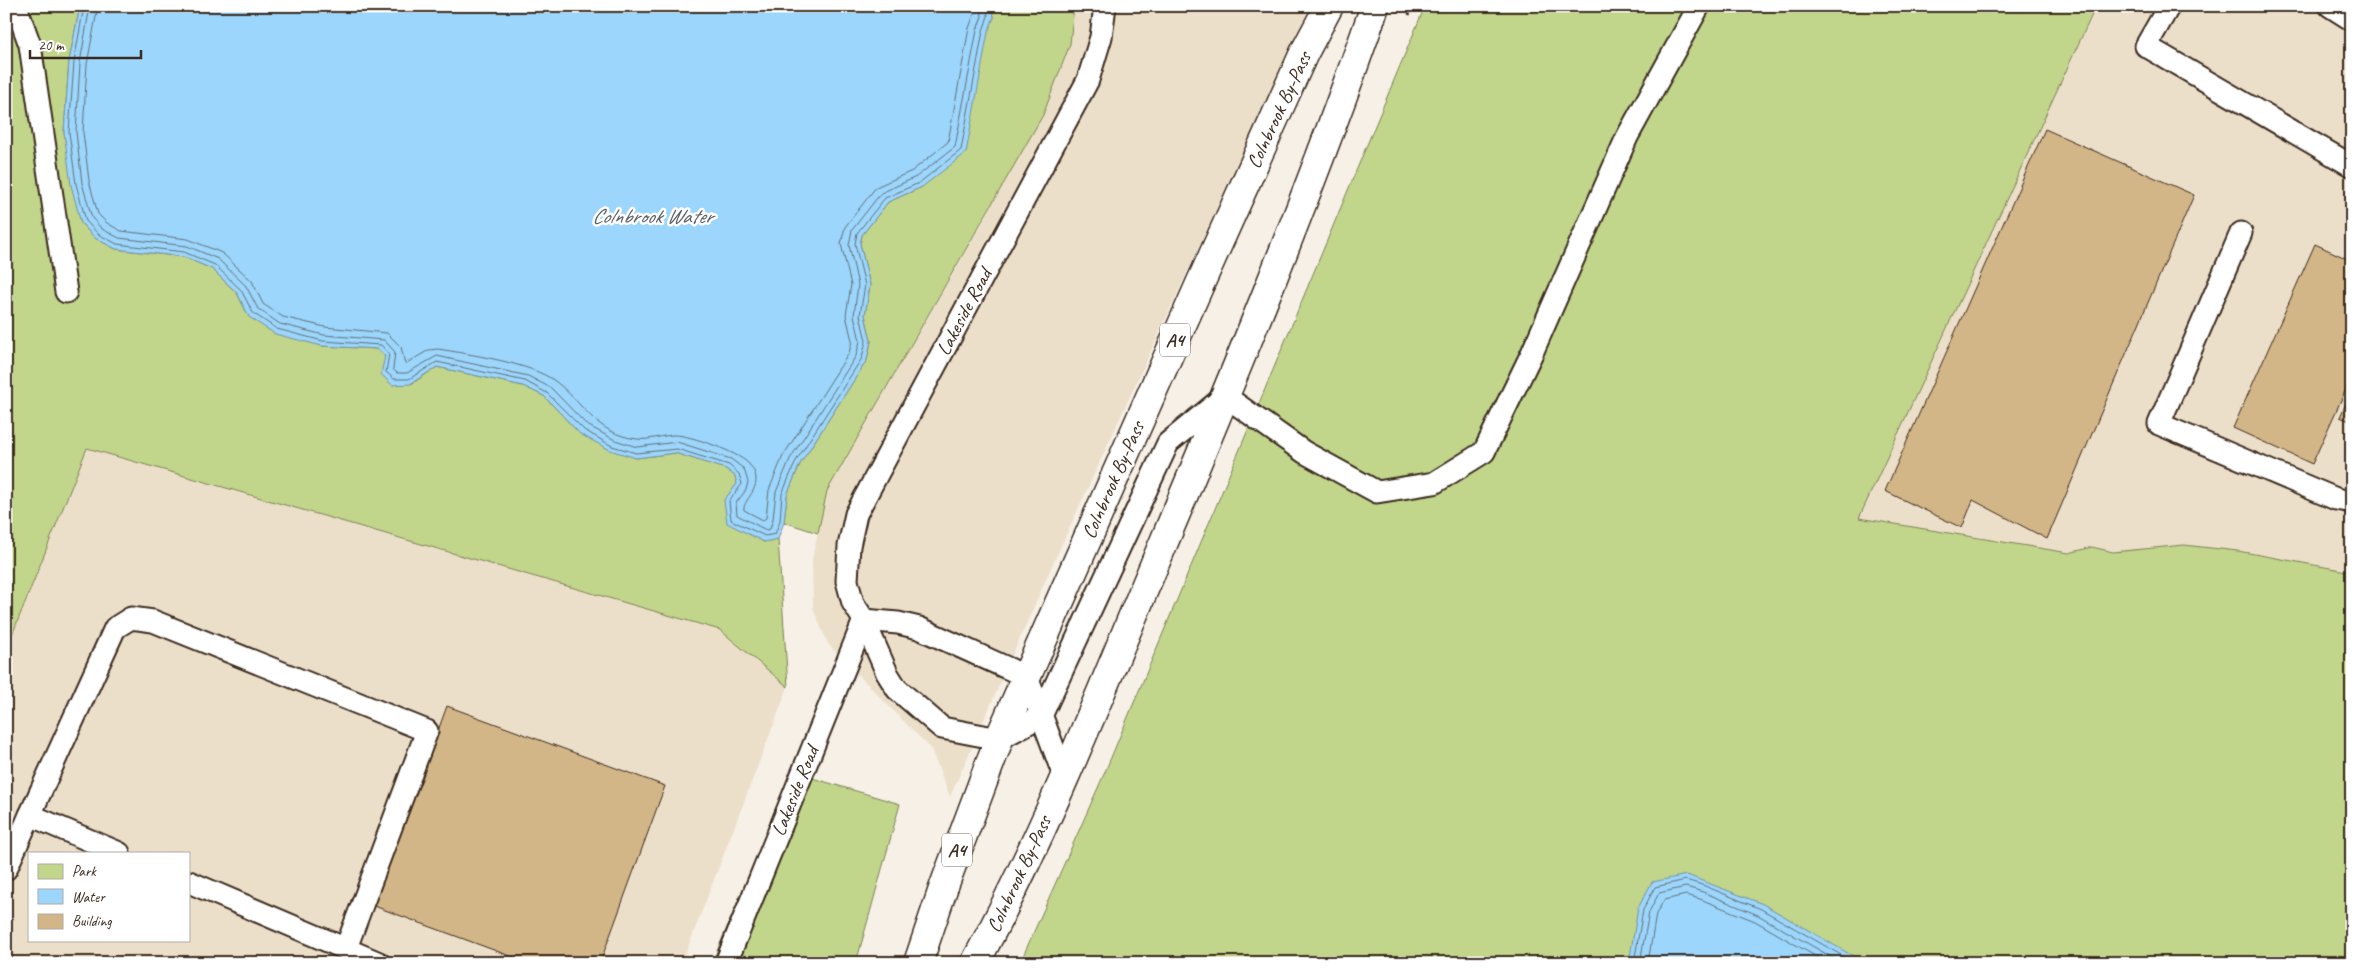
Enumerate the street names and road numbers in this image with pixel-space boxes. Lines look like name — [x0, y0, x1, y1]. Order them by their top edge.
street label: Colnbrook By-Pass — [1241, 46, 1318, 172]
street label: Lakeside Road — [931, 262, 999, 360]
road number: A4 — [1160, 324, 1190, 356]
street label: Colnbrook By-Pass — [1076, 416, 1151, 542]
street label: Lakeside Road — [766, 740, 825, 839]
street label: Colnbrook By-Pass — [981, 810, 1058, 936]
road number: A4 — [942, 834, 972, 866]

